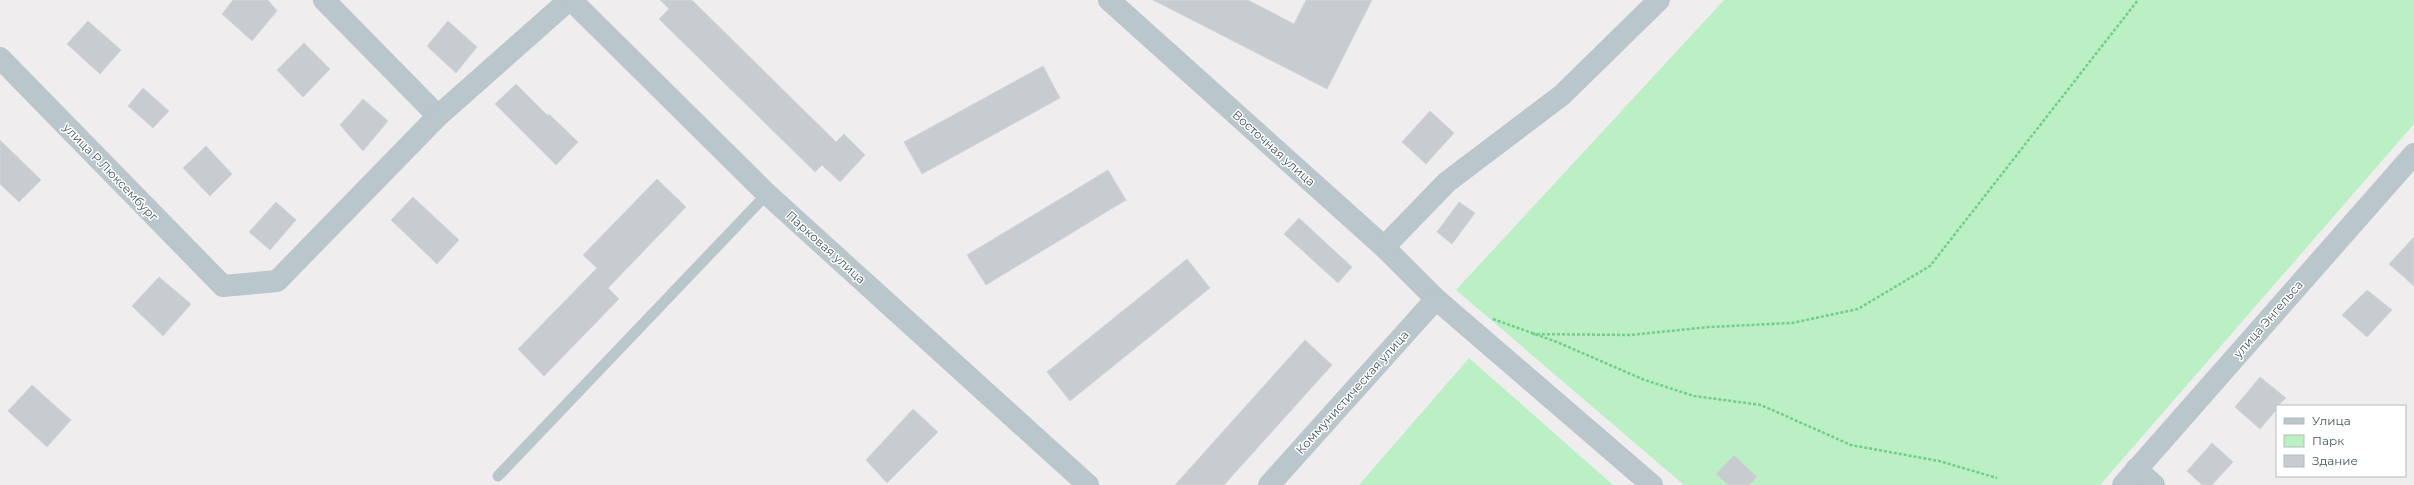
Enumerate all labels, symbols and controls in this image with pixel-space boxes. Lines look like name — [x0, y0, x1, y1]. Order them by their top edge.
street label: Восточная улица — [1229, 107, 1319, 189]
street label: улица Р.Люксембург — [60, 119, 162, 224]
street label: Парковая улица — [783, 207, 869, 287]
street label: улица Энгельса — [2230, 277, 2306, 362]
street label: Коммунистическая улица — [1292, 327, 1412, 457]
legend — [2276, 405, 2406, 477]
text: Улица — [2312, 413, 2351, 428]
text: Парк — [2312, 433, 2344, 448]
text: Здание — [2312, 453, 2358, 468]

